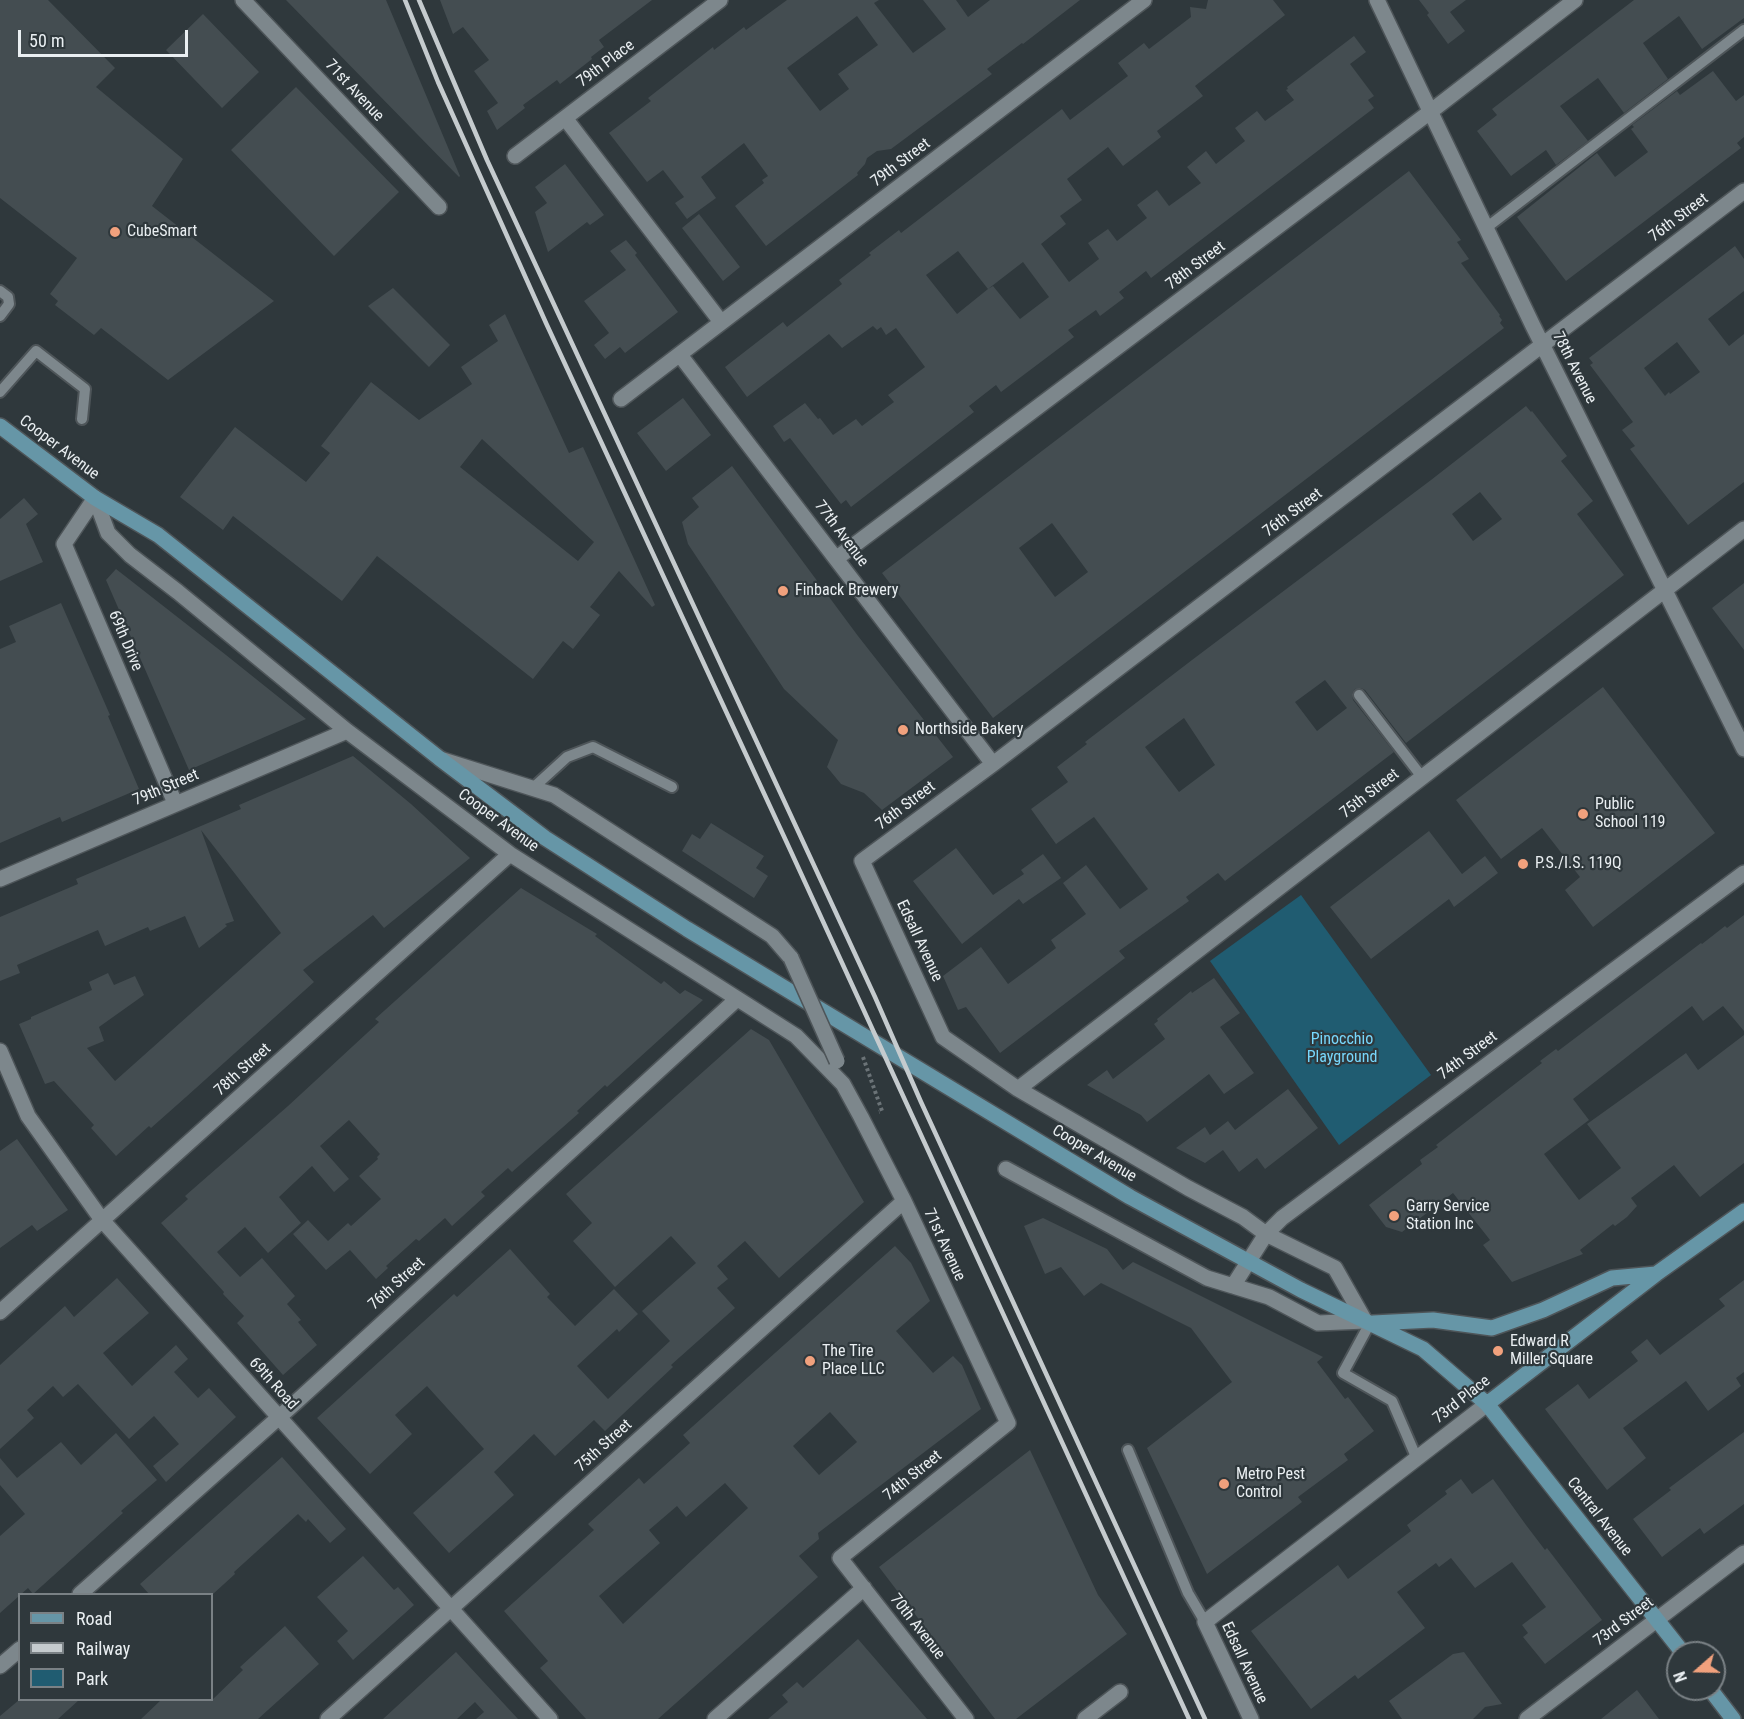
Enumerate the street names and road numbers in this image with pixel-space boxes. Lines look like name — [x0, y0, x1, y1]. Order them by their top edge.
street label: 79th Place — [573, 36, 639, 92]
street label: 71st Avenue — [321, 56, 387, 126]
street label: 79th Street — [868, 134, 934, 192]
street label: 76th Street — [1646, 189, 1712, 247]
street label: 78th Street — [1163, 237, 1229, 295]
street label: 78th Avenue — [1548, 329, 1600, 407]
street label: Cooper Avenue — [15, 412, 103, 484]
street label: 76th Street — [1260, 484, 1326, 542]
street label: 77th Avenue — [810, 497, 872, 571]
street label: 69th Drive — [104, 608, 146, 674]
street label: 75th Street — [1337, 765, 1403, 823]
street label: 79th Street — [130, 766, 202, 810]
street label: 76th Street — [873, 777, 939, 835]
street label: Cooper Avenue — [454, 785, 542, 857]
street label: Edsall Avenue — [892, 897, 946, 985]
street label: 74th Street — [1435, 1027, 1501, 1085]
street label: 78th Street — [211, 1040, 275, 1100]
street label: Cooper Avenue — [1048, 1121, 1140, 1187]
street label: 71st Avenue — [919, 1206, 969, 1284]
street label: 76th Street — [365, 1254, 429, 1314]
street label: 69th Road — [244, 1354, 302, 1414]
street label: 73rd Place — [1430, 1372, 1494, 1428]
street label: 75th Street — [572, 1416, 636, 1476]
street label: 74th Street — [880, 1447, 946, 1505]
street label: Central Avenue — [1562, 1474, 1636, 1560]
street label: 70th Avenue — [885, 1590, 949, 1664]
street label: 73rd Street — [1590, 1593, 1658, 1651]
street label: Edsall Avenue — [1217, 1619, 1271, 1707]

